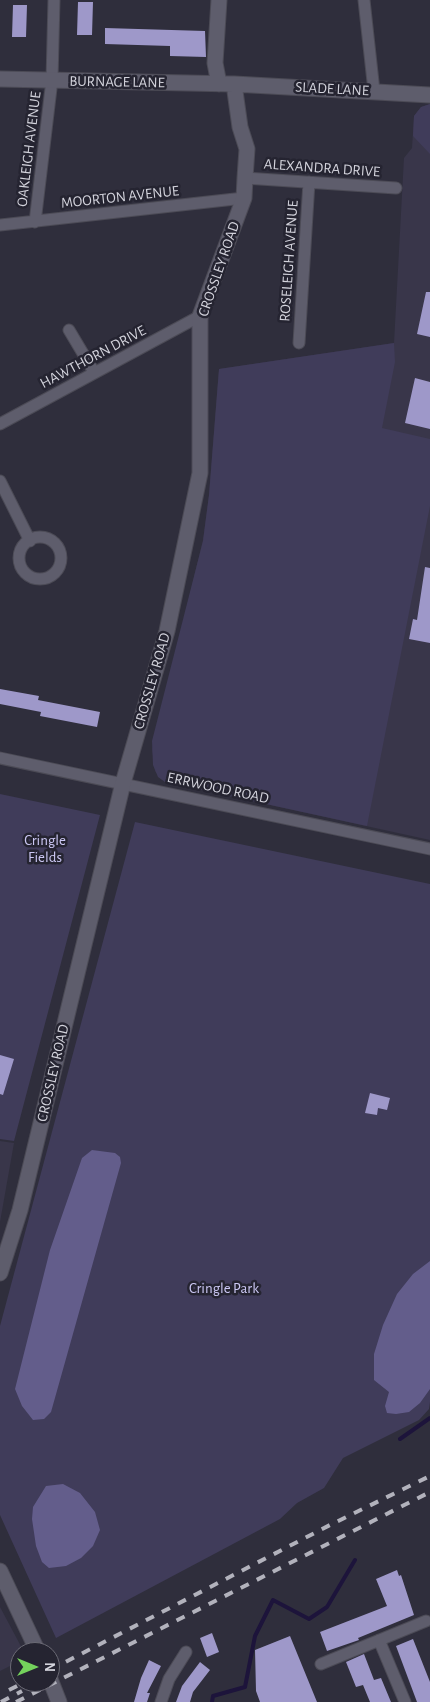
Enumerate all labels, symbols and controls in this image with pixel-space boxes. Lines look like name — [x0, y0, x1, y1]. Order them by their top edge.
street label: BURNAGE LANE — [69, 72, 165, 92]
street label: SLADE LANE — [295, 78, 369, 100]
street label: OAKLEIGH AVENUE — [13, 90, 45, 208]
street label: ALEXANDRA DRIVE — [263, 155, 381, 181]
street label: MOORTON AVENUE — [60, 182, 180, 212]
street label: ROSELEIGH AVENUE — [276, 200, 302, 322]
street label: CROSSLEY ROAD — [194, 219, 244, 319]
street label: HAWTHORN DRIVE — [37, 321, 149, 393]
street label: CROSSLEY ROAD — [130, 631, 174, 731]
street label: ERRWOOD ROAD — [165, 768, 271, 808]
park label: Cringle Fields — [24, 831, 66, 866]
street label: CROSSLEY ROAD — [33, 1023, 73, 1123]
park label: Cringle Park — [189, 1279, 259, 1297]
north arrow — [10, 1642, 60, 1692]
text: N — [42, 1662, 56, 1672]

